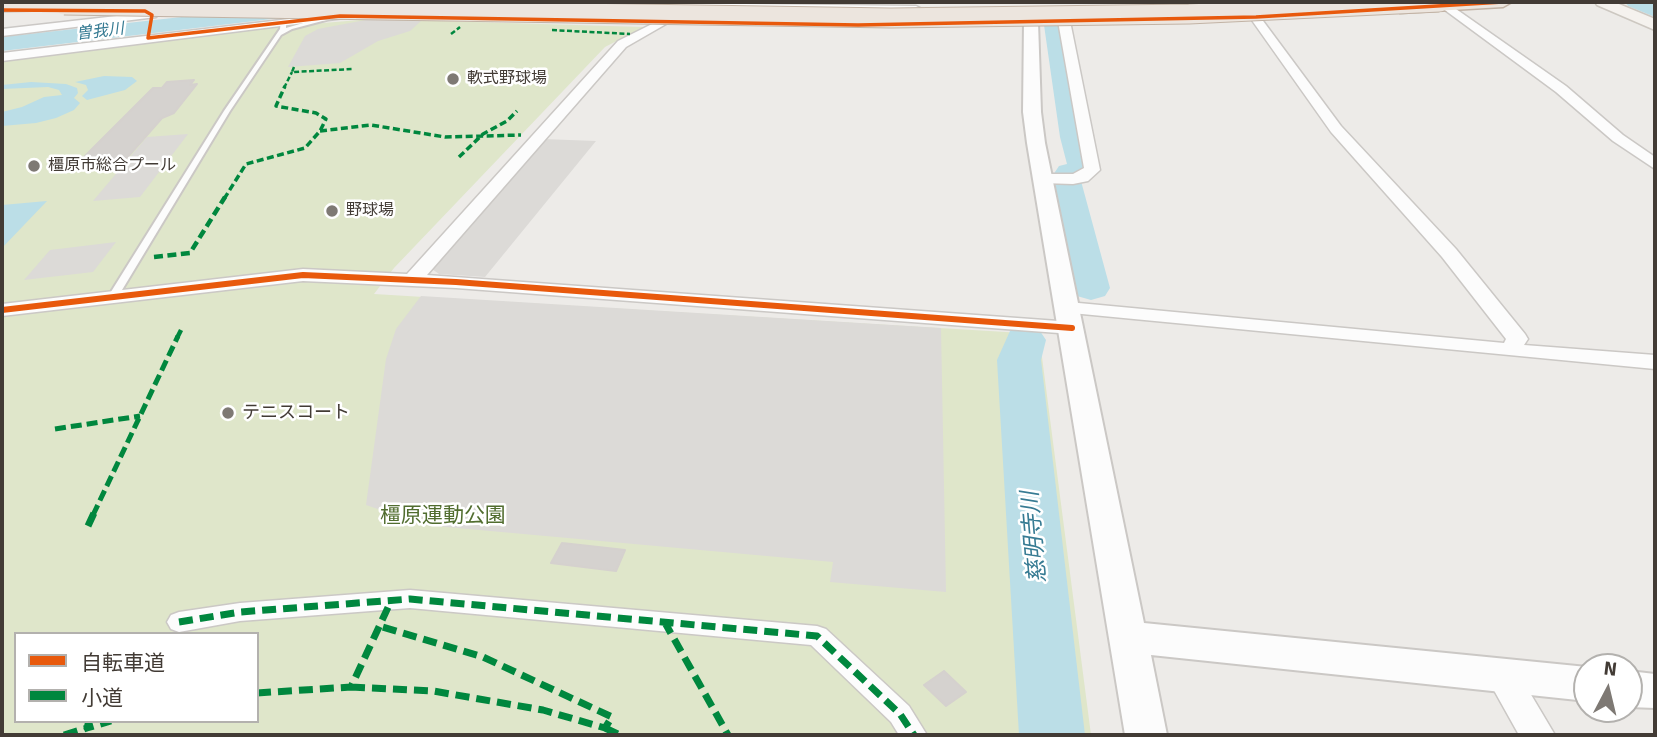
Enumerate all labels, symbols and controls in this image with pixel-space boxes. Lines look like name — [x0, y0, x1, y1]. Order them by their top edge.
water label: 曽我川 — [75, 20, 125, 44]
place label: 軟式野球場 — [467, 69, 547, 89]
marker: 軟式野球場 — [445, 71, 461, 87]
place label: 橿原市総合プール — [48, 156, 176, 176]
marker: 橿原市総合プール — [26, 158, 42, 174]
place label: 野球場 — [346, 201, 394, 221]
marker: 野球場 — [324, 203, 340, 219]
place label: テニスコート — [242, 402, 350, 424]
marker: テニスコート — [220, 405, 236, 421]
water label: 慈明寺川 — [1017, 490, 1053, 584]
park label: 橿原運動公園 — [380, 503, 506, 529]
legend — [14, 632, 259, 723]
text: 自転車道 — [81, 650, 165, 676]
north arrow — [1573, 653, 1643, 723]
text: N — [1602, 656, 1618, 682]
text: 小道 — [81, 685, 123, 711]

